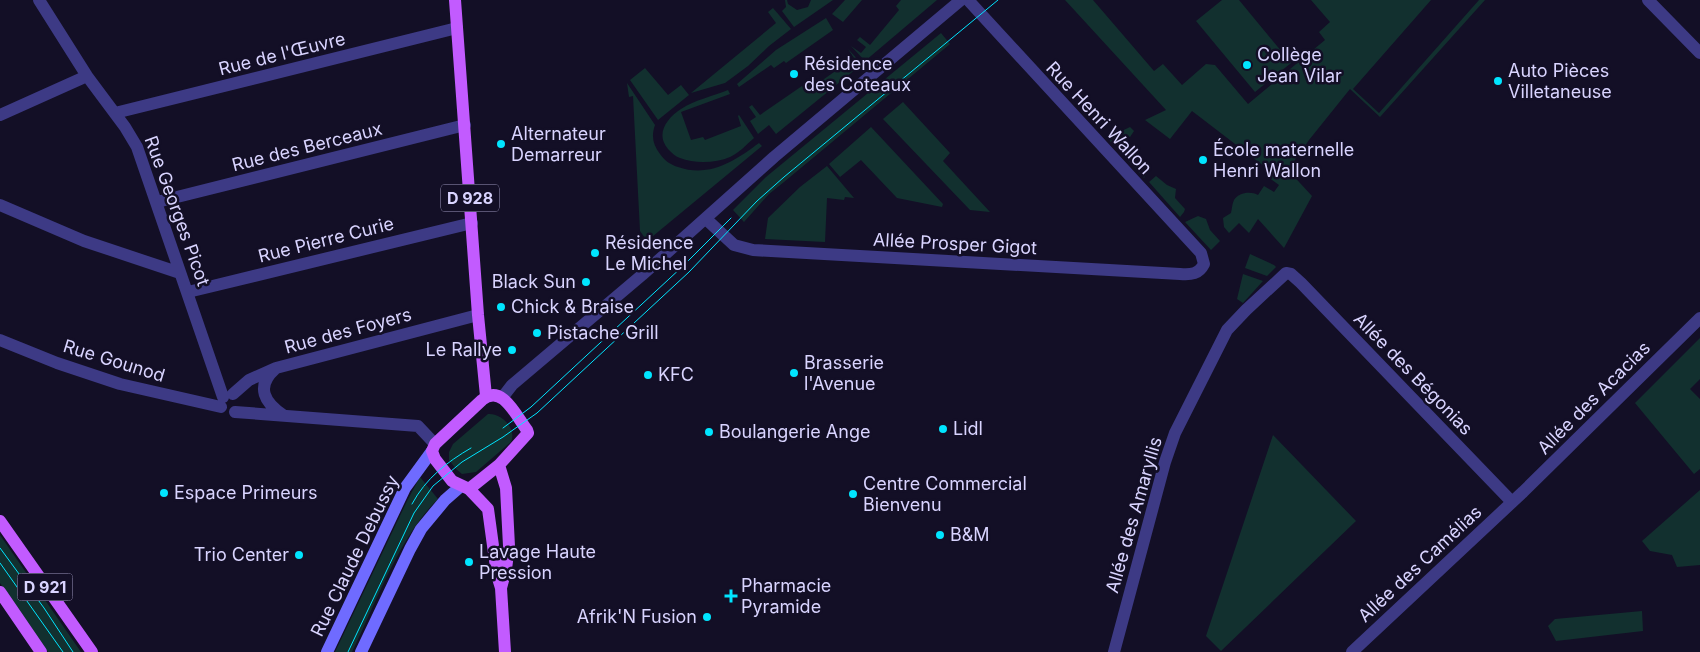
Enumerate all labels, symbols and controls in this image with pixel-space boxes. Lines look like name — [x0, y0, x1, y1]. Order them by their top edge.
street label: Rue de l'Œuvre — [216, 28, 347, 79]
place label: Collège Jean Vilar — [1257, 44, 1342, 86]
place label: Résidence des Coteaux — [804, 53, 911, 95]
street label: Rue Henri Wallon — [1042, 57, 1157, 178]
marker: Collège Jean Vilar — [1241, 59, 1253, 71]
place label: Auto Pièces Villetaneuse — [1508, 60, 1612, 102]
marker: Résidence des Coteaux — [788, 68, 800, 80]
marker: Auto Pièces Villetaneuse — [1492, 75, 1504, 87]
street label: Rue des Berceaux — [230, 118, 384, 175]
place label: Alternateur Demarreur — [511, 123, 606, 165]
street label: Rue Georges Picot — [141, 133, 214, 289]
marker: Alternateur Demarreur — [495, 138, 507, 150]
place label: École maternelle Henri Wallon — [1213, 138, 1354, 181]
marker: École maternelle Henri Wallon — [1197, 154, 1209, 166]
road number: D 928 — [441, 184, 499, 212]
street label: Rue Pierre Curie — [256, 213, 396, 267]
street label: Allée Prosper Gigot — [872, 229, 1038, 258]
place label: Résidence Le Michel — [605, 232, 694, 274]
marker: Résidence Le Michel — [589, 247, 601, 259]
place label: Black Sun — [492, 271, 576, 292]
marker: Black Sun — [580, 276, 592, 288]
place label: Chick & Braise — [511, 296, 634, 317]
marker: Chick & Braise — [495, 301, 507, 313]
street label: Rue des Foyers — [282, 303, 414, 358]
street label: Allée des Bégonias — [1350, 308, 1477, 439]
place label: Pistache Grill — [547, 322, 659, 343]
marker: Pistache Grill — [531, 327, 543, 339]
street label: Rue Gounod — [61, 335, 167, 386]
street label: Allée des Acacias — [1533, 337, 1654, 458]
place label: Le Rallye — [426, 339, 502, 360]
marker: Le Rallye — [506, 344, 518, 356]
place label: Brasserie l'Avenue — [804, 352, 884, 394]
place label: KFC — [658, 364, 694, 385]
marker: Brasserie l'Avenue — [788, 367, 800, 379]
marker: KFC — [642, 369, 654, 381]
place label: Lidl — [953, 418, 983, 439]
place label: Boulangerie Ange — [719, 421, 870, 442]
marker: Lidl — [937, 423, 949, 435]
marker: Boulangerie Ange — [703, 426, 715, 438]
street label: Allée des Amaryllis — [1101, 434, 1166, 595]
street label: Rue Claude Debussy — [306, 472, 403, 640]
place label: Centre Commercial Bienvenu — [863, 473, 1027, 515]
place label: Espace Primeurs — [174, 482, 318, 503]
marker: Espace Primeurs — [158, 487, 170, 499]
marker: Centre Commercial Bienvenu — [847, 488, 859, 500]
street label: Allée des Camélias — [1354, 501, 1486, 626]
place label: B&M — [950, 524, 990, 545]
marker: B&M — [934, 529, 946, 541]
place label: Lavage Haute Pression — [479, 541, 596, 583]
place label: Trio Center — [194, 544, 289, 565]
marker: Trio Center — [293, 549, 305, 561]
marker: Lavage Haute Pression — [463, 556, 475, 568]
road number: D 921 — [18, 574, 72, 600]
place label: Pharmacie Pyramide — [741, 575, 831, 617]
marker: Pharmacie Pyramide — [725, 590, 737, 602]
place label: Afrik'N Fusion — [577, 606, 697, 627]
marker: Afrik'N Fusion — [701, 611, 713, 623]

